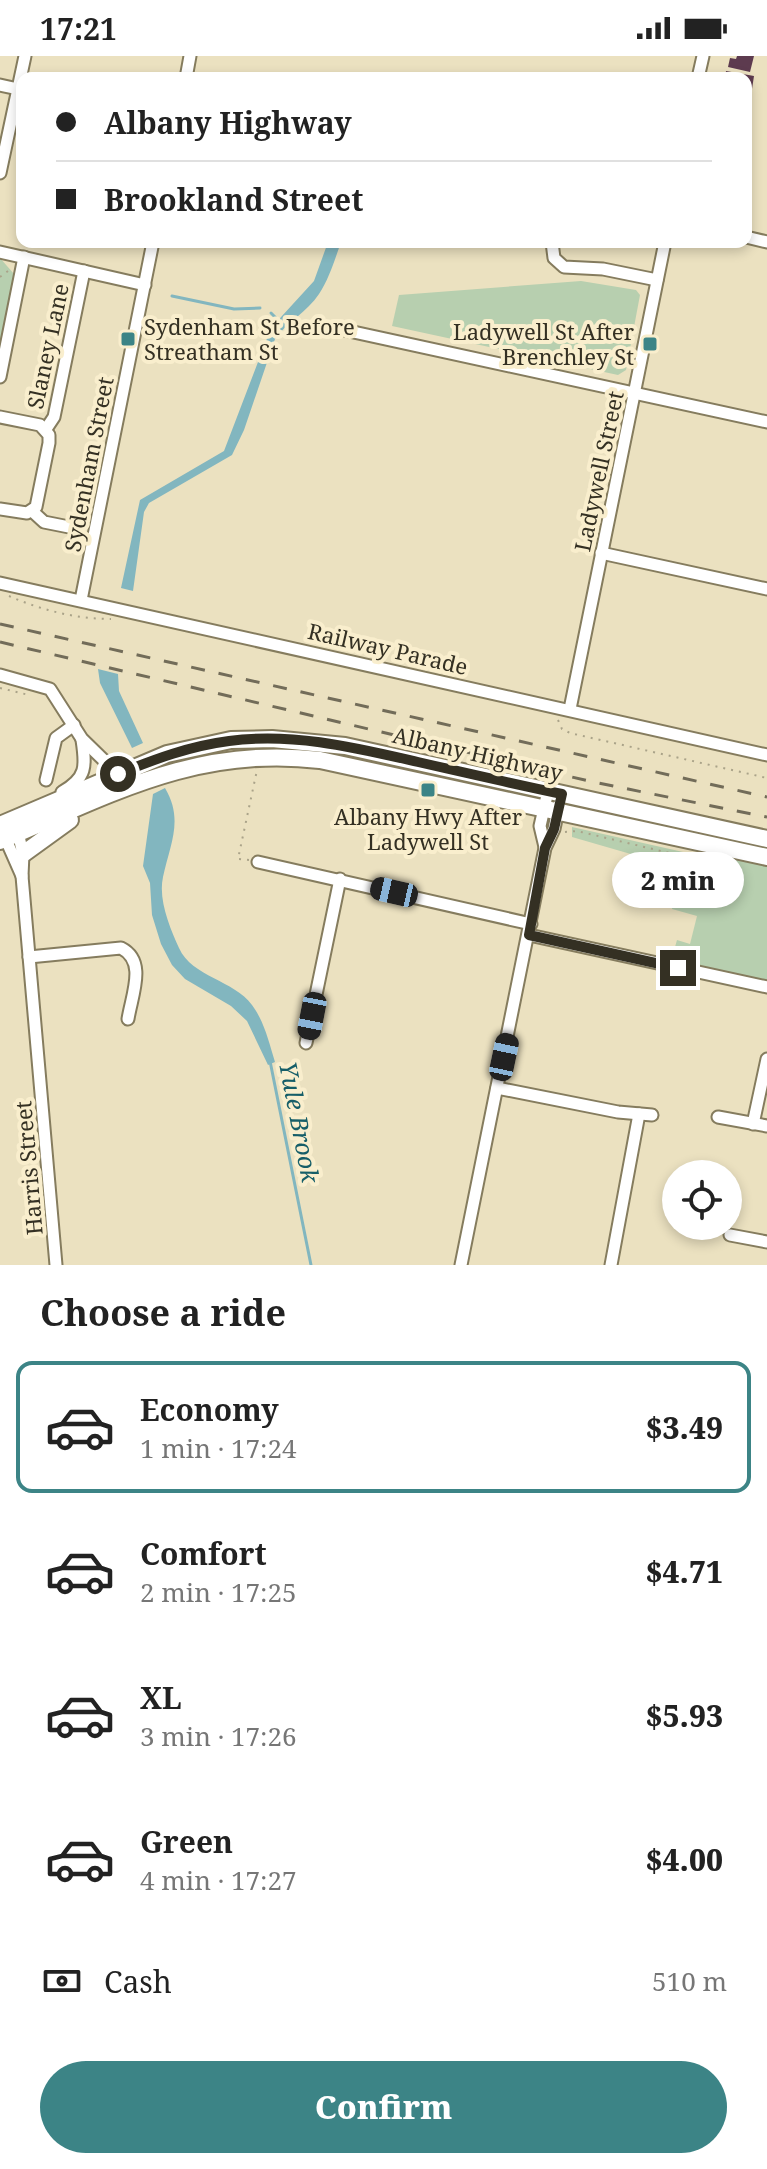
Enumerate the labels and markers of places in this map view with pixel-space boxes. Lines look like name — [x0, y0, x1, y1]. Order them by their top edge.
place label: Sydenham St Before Streatham St — [144, 311, 355, 366]
place label: Ladywell St After Brenchley St — [453, 316, 635, 371]
marker: Sydenham St Before Streatham St — [119, 330, 137, 348]
marker: Ladywell St After Brenchley St — [641, 335, 659, 353]
marker: Albany Hwy After Ladywell St — [419, 781, 437, 799]
place label: Albany Hwy After Ladywell St — [334, 801, 523, 856]

